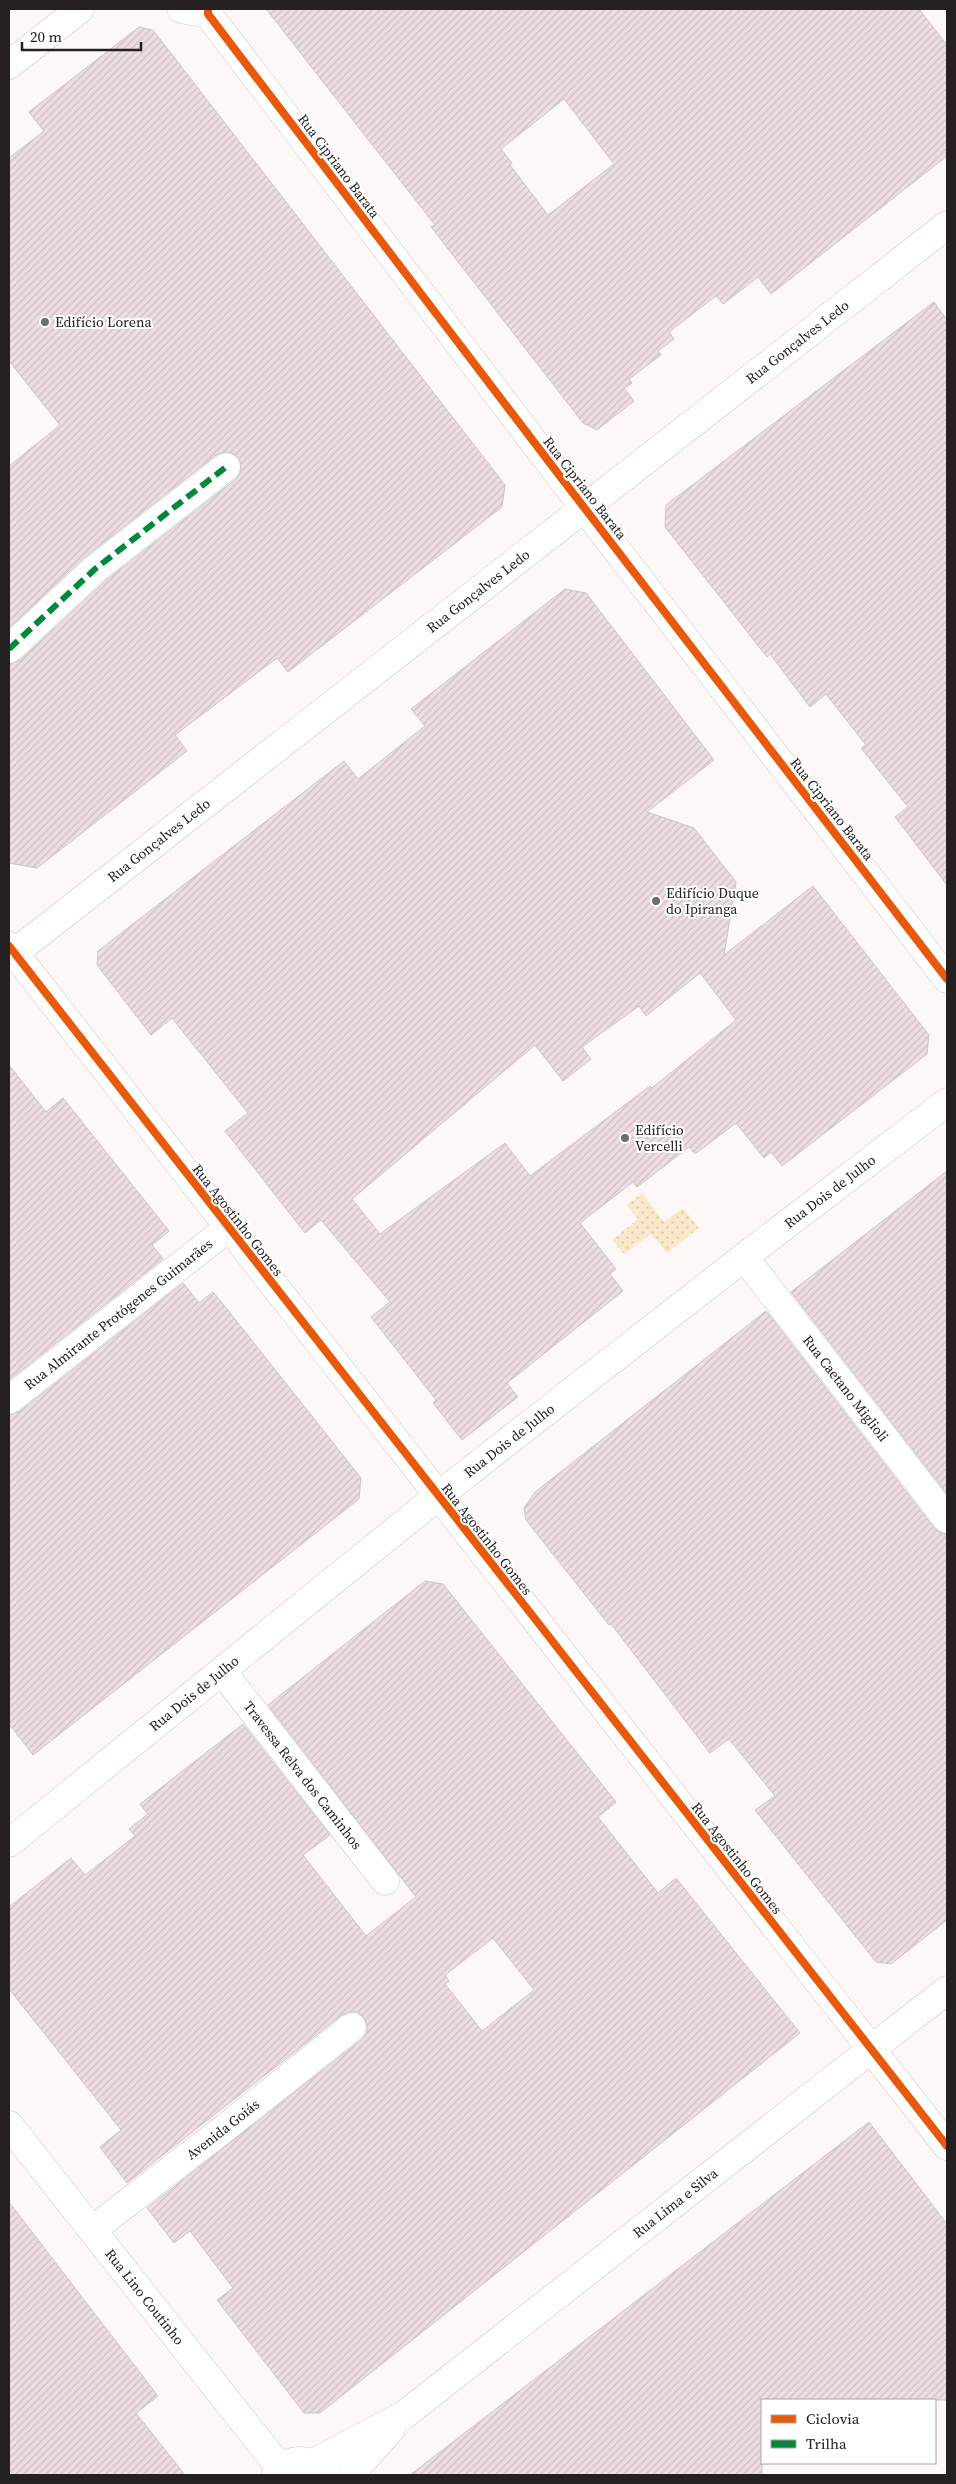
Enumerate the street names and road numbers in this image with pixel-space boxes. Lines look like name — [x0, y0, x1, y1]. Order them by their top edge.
street label: Rua Cipriano Barata — [293, 110, 385, 223]
street label: Rua Gonçalves Ledo — [742, 295, 853, 388]
street label: Rua Cipriano Barata — [538, 432, 632, 544]
street label: Rua Gonçalves Ledo — [422, 544, 534, 638]
street label: Rua Cipriano Barata — [785, 753, 879, 865]
street label: Rua Gonçalves Ledo — [103, 793, 215, 887]
street label: Rua Dois de Julho — [780, 1150, 880, 1233]
street label: Rua Agostinho Gomes — [188, 1160, 288, 1280]
street label: Rua Almirante Protógenes Guimarães — [20, 1234, 217, 1395]
street label: Rua Caetano Miglioli — [798, 1331, 893, 1446]
street label: Rua Dois de Julho — [459, 1398, 559, 1482]
street label: Rua Agostinho Gomes — [437, 1479, 537, 1599]
street label: Rua Dois de Julho — [145, 1651, 243, 1736]
street label: Travessa Relva dos Caminhos — [239, 1697, 367, 1854]
street label: Rua Agostinho Gomes — [687, 1798, 787, 1918]
street label: Avenida Goiás — [182, 2094, 264, 2164]
street label: Rua Lima e Silva — [628, 2163, 723, 2242]
street label: Rua Lino Coutinho — [101, 2245, 189, 2349]

